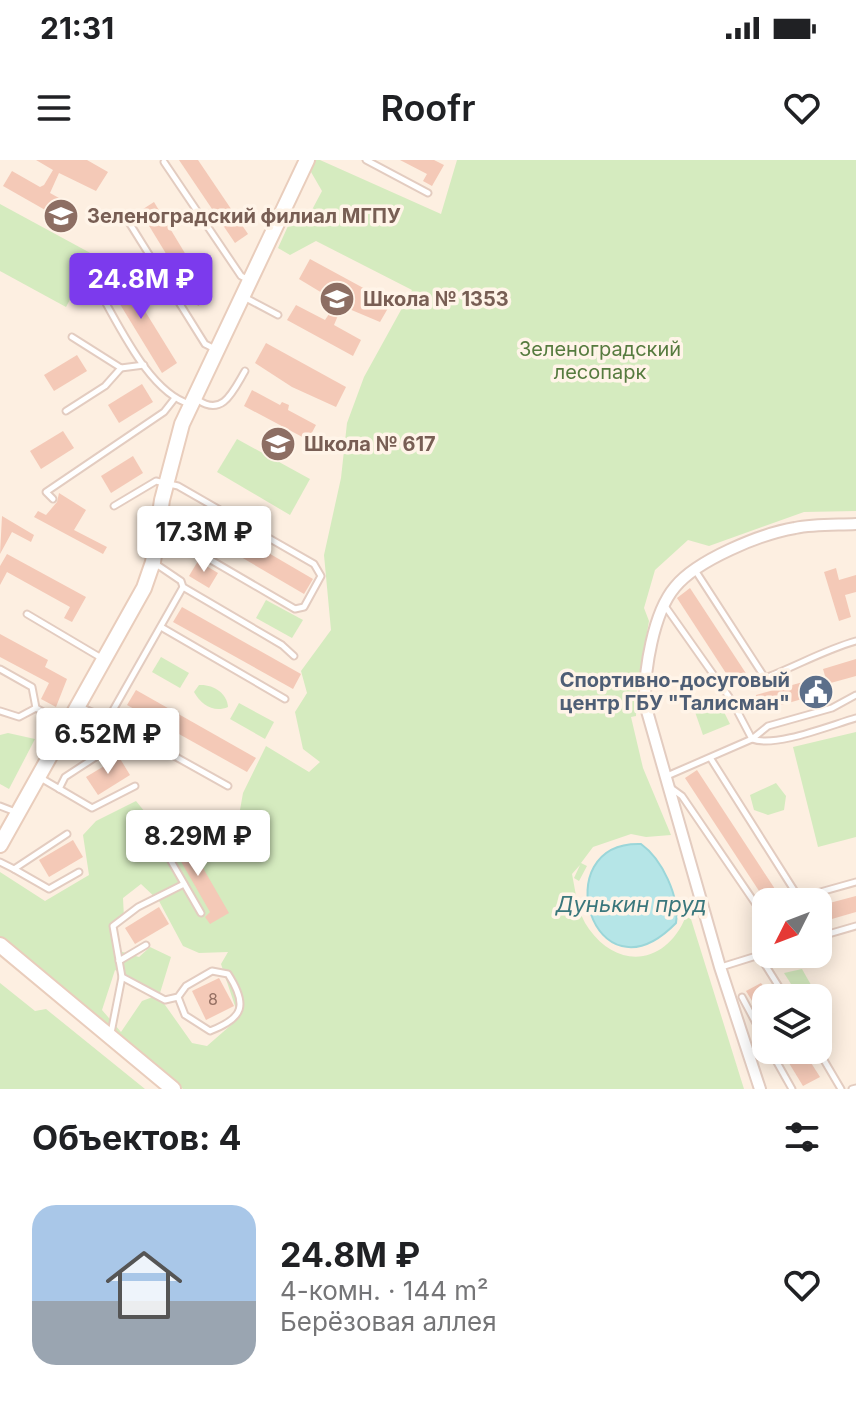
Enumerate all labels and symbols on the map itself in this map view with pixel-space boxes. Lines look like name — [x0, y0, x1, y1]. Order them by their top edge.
school or university icon: Зеленоградский филиал МГПУ — [42, 197, 80, 235]
place label: Зеленоградский филиал МГПУ — [87, 204, 401, 228]
pin: 24.8M ₽ — [67, 253, 215, 321]
school or university icon: Школа № 1353 — [318, 280, 356, 318]
place label: Школа № 1353 — [363, 287, 509, 311]
park label: Зеленоградский лесопарк — [519, 337, 681, 384]
school or university icon: Школа № 617 — [259, 425, 297, 463]
place label: Школа № 617 — [304, 432, 436, 456]
pin: 17.3M ₽ — [130, 506, 278, 574]
place label: Спортивно-досуговый центр ГБУ "Талисман" — [559, 668, 790, 715]
public building icon: Спортивно-досуговый центр ГБУ "Талисман" — [797, 673, 835, 711]
pin: 6.52M ₽ — [34, 708, 182, 776]
pin: 8.29M ₽ — [124, 810, 272, 878]
north arrow — [752, 888, 832, 968]
water label: Дунькин пруд — [554, 891, 707, 917]
house number: 8 — [208, 989, 218, 1009]

